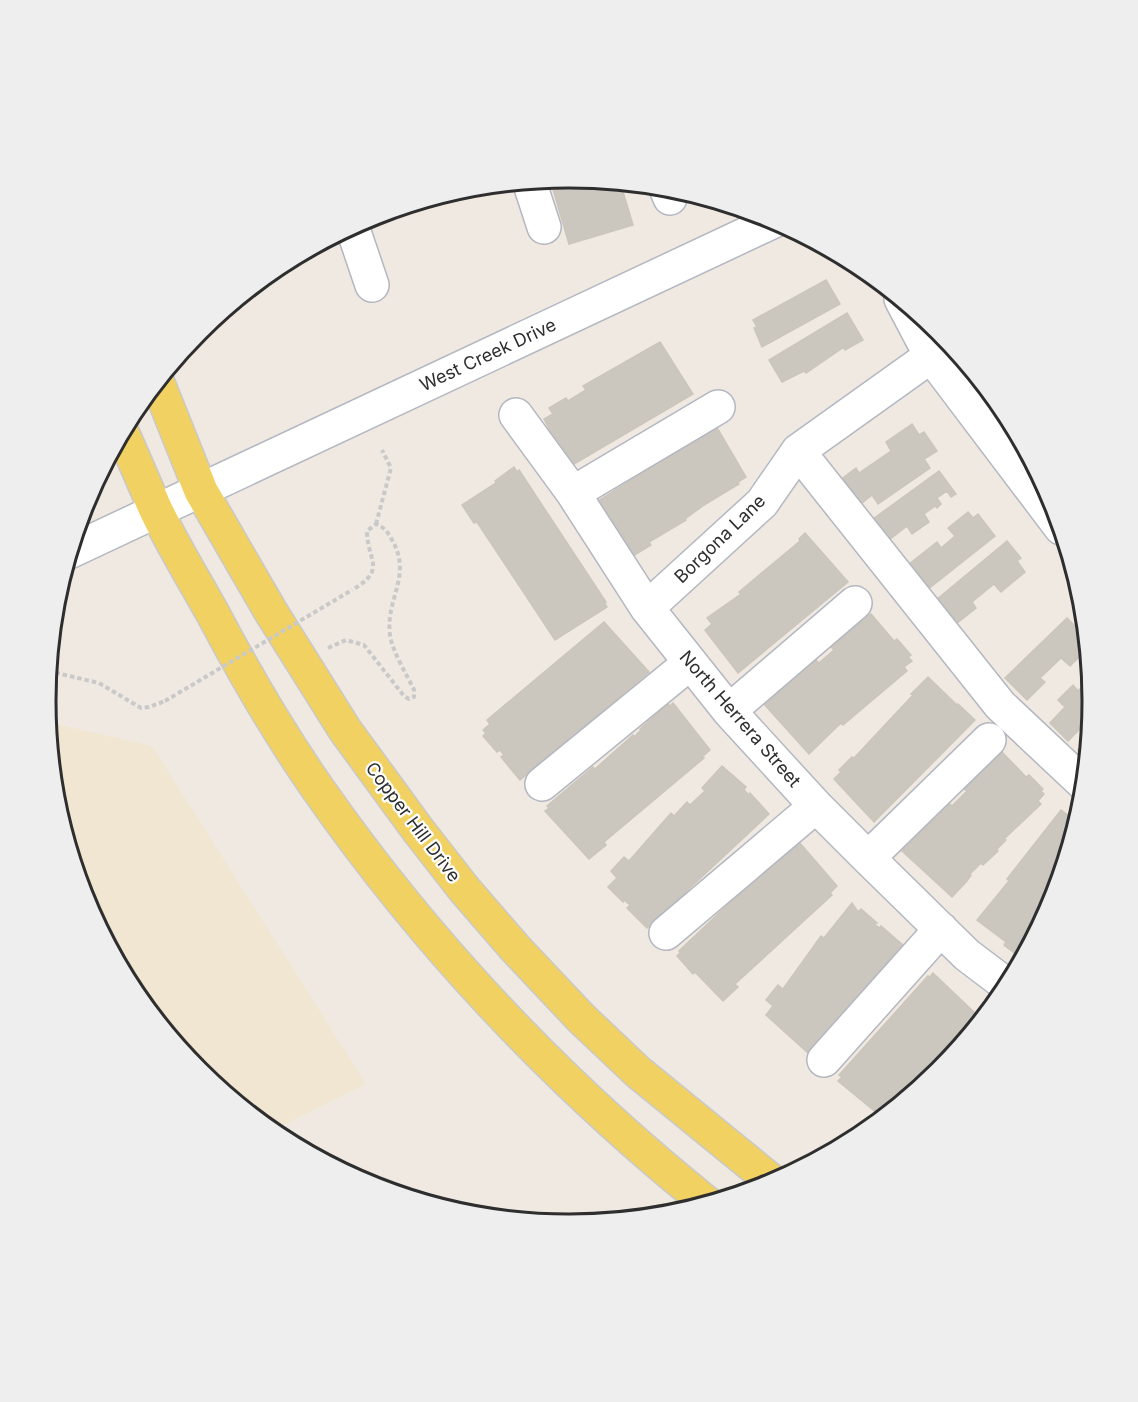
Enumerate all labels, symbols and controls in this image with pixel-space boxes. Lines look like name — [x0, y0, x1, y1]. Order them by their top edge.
street label: West Creek Drive — [416, 314, 559, 395]
street label: Borgona Lane — [670, 490, 769, 587]
street label: North Herrera Street — [675, 646, 805, 791]
street label: Copper Hill Drive — [362, 758, 465, 886]

